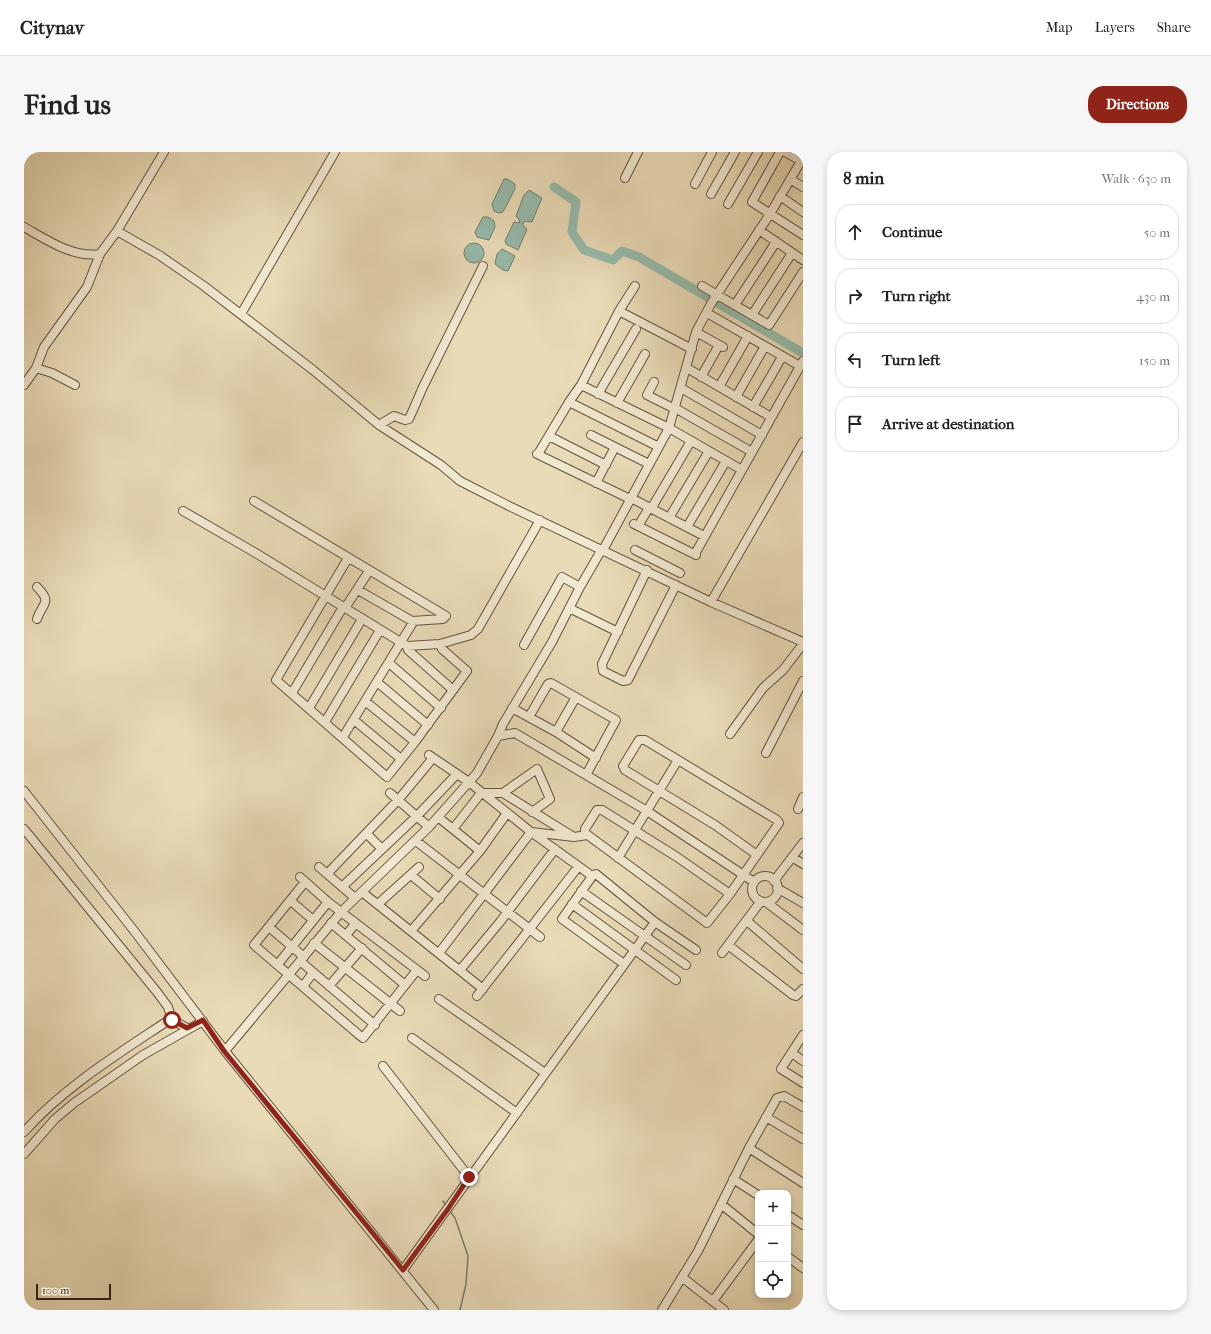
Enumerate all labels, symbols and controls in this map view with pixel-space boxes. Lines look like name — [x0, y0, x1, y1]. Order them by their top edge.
text: Citynav — [20, 17, 84, 39]
text: Map — [1046, 19, 1073, 36]
text: Layers — [1095, 19, 1135, 36]
text: Share — [1157, 19, 1191, 36]
button: Directions — [1088, 86, 1187, 123]
text: Find us — [24, 88, 111, 121]
text: 8 min — [843, 168, 884, 188]
text: Walk · 630 m — [1101, 171, 1171, 186]
icon: ahead — [844, 221, 866, 243]
text: Continue — [882, 223, 942, 241]
text: 50 m — [1144, 225, 1170, 240]
icon: right — [844, 285, 866, 307]
text: Turn right — [882, 287, 951, 305]
text: 430 m — [1136, 289, 1170, 304]
icon: left — [844, 349, 866, 371]
text: Turn left — [882, 351, 940, 369]
text: 150 m — [1139, 353, 1170, 368]
icon: arrive — [844, 413, 866, 435]
text: Arrive at destination — [882, 415, 1014, 433]
route start — [163, 1011, 181, 1029]
route end — [460, 1168, 478, 1186]
map controls — [755, 1190, 791, 1298]
button: + — [755, 1190, 791, 1226]
button: − — [755, 1226, 791, 1262]
button: locate — [755, 1262, 791, 1298]
scale bar — [36, 1282, 111, 1301]
text: 100 m — [42, 1284, 70, 1297]

